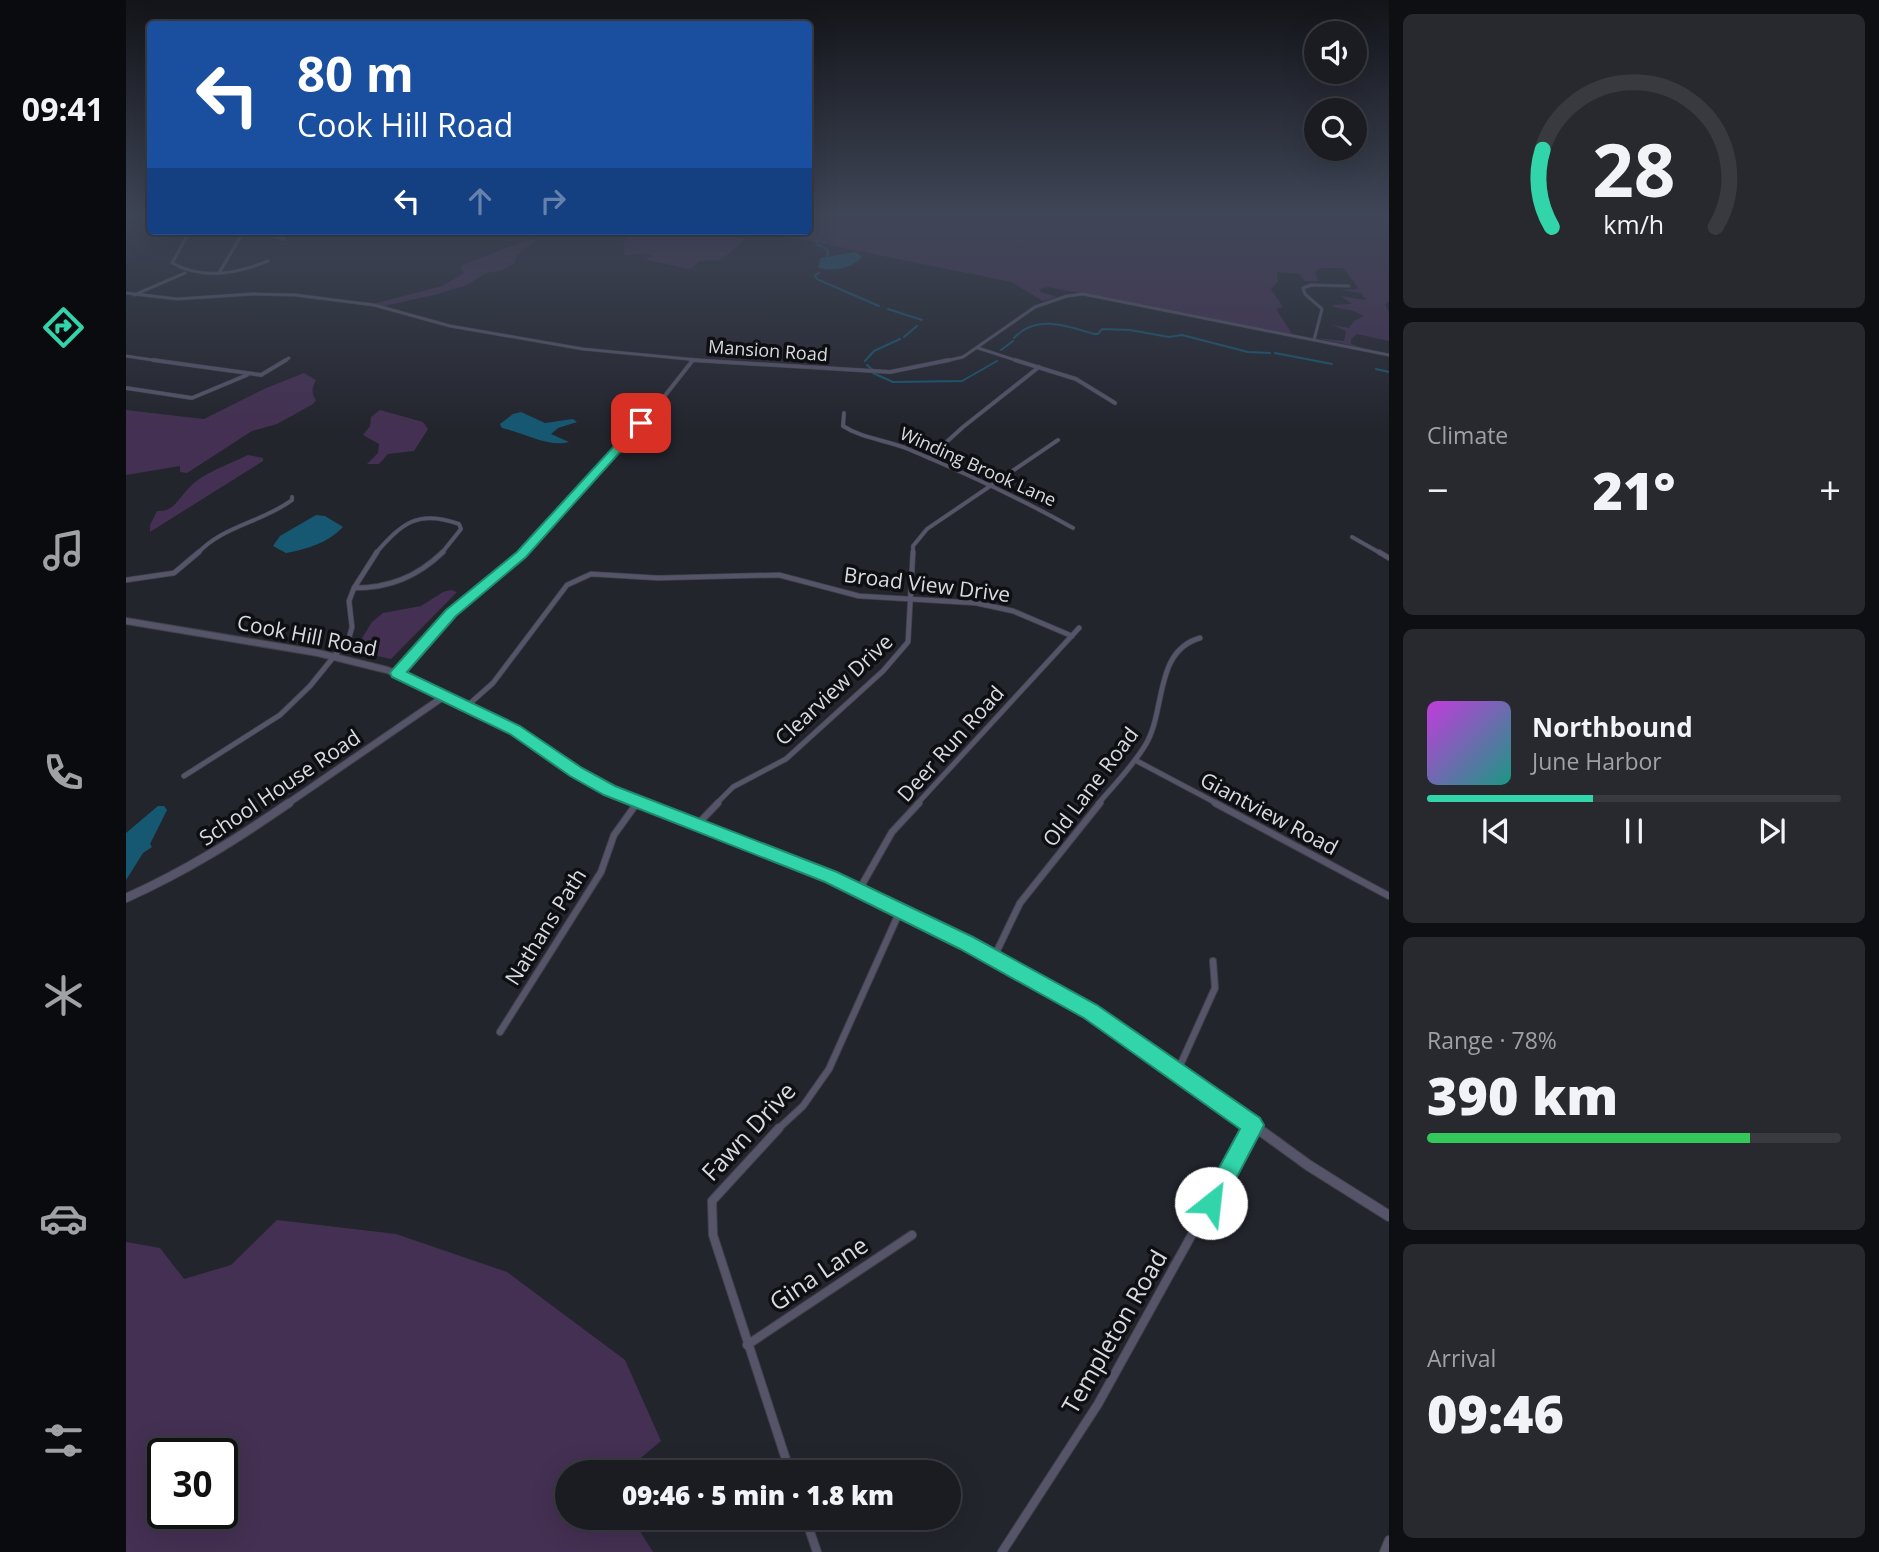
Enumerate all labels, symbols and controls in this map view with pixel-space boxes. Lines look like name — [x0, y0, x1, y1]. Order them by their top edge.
map controls — [1304, 21, 1367, 161]
button: sound — [1304, 21, 1367, 84]
text: 80 m — [297, 40, 414, 106]
icon: left — [182, 49, 273, 140]
text: 09:41 — [22, 87, 104, 130]
button: search — [1304, 98, 1367, 161]
text: Cook Hill Road — [297, 103, 513, 146]
text: 28 — [1592, 119, 1676, 218]
icon: left — [388, 182, 426, 220]
icon: ahead — [461, 182, 499, 220]
icon: right — [534, 182, 572, 220]
text: km/h — [1604, 207, 1664, 241]
icon: directions — [39, 303, 88, 352]
street label: Mansion Road — [707, 334, 829, 366]
pin — [611, 393, 671, 453]
icon: arrive — [622, 404, 660, 442]
text: Climate — [1427, 419, 1508, 451]
street label: Winding Brook Lane — [897, 421, 1060, 511]
text: 21° — [1593, 454, 1675, 525]
text: − — [1427, 463, 1449, 515]
text: + — [1819, 463, 1841, 515]
icon: music — [39, 526, 88, 575]
street label: Broad View Drive — [842, 560, 1012, 608]
street label: Cook Hill Road — [235, 608, 380, 662]
street label: Clearview Drive — [768, 627, 898, 751]
street label: Deer Run Road — [891, 679, 1010, 807]
text: Northbound — [1532, 709, 1693, 745]
street label: Old Lane Road — [1036, 721, 1144, 852]
street label: School House Road — [193, 723, 366, 852]
text: June Harbor — [1532, 745, 1662, 777]
icon: phone — [39, 748, 88, 797]
street label: Giantview Road — [1196, 765, 1343, 861]
icon: previous — [1477, 812, 1515, 850]
icon: pause — [1615, 812, 1653, 850]
icon: next — [1753, 812, 1791, 850]
street label: Nathans Path — [498, 863, 592, 990]
icon: climate — [39, 971, 88, 1020]
text: Range · 78% — [1427, 1024, 1557, 1056]
text: 390 km — [1427, 1059, 1618, 1130]
street label: Fawn Drive — [694, 1074, 802, 1188]
position arrow — [1174, 1166, 1248, 1240]
icon: car — [39, 1194, 88, 1243]
street label: Gina Lane — [763, 1228, 874, 1318]
street label: Templeton Road — [1053, 1243, 1174, 1419]
text: Arrival — [1427, 1342, 1496, 1374]
text: 09:46 — [1427, 1377, 1564, 1448]
icon: filters — [39, 1416, 88, 1465]
speed limit sign: 30 — [147, 1438, 238, 1529]
text: 09:46 · 5 min · 1.8 km — [622, 1477, 894, 1513]

